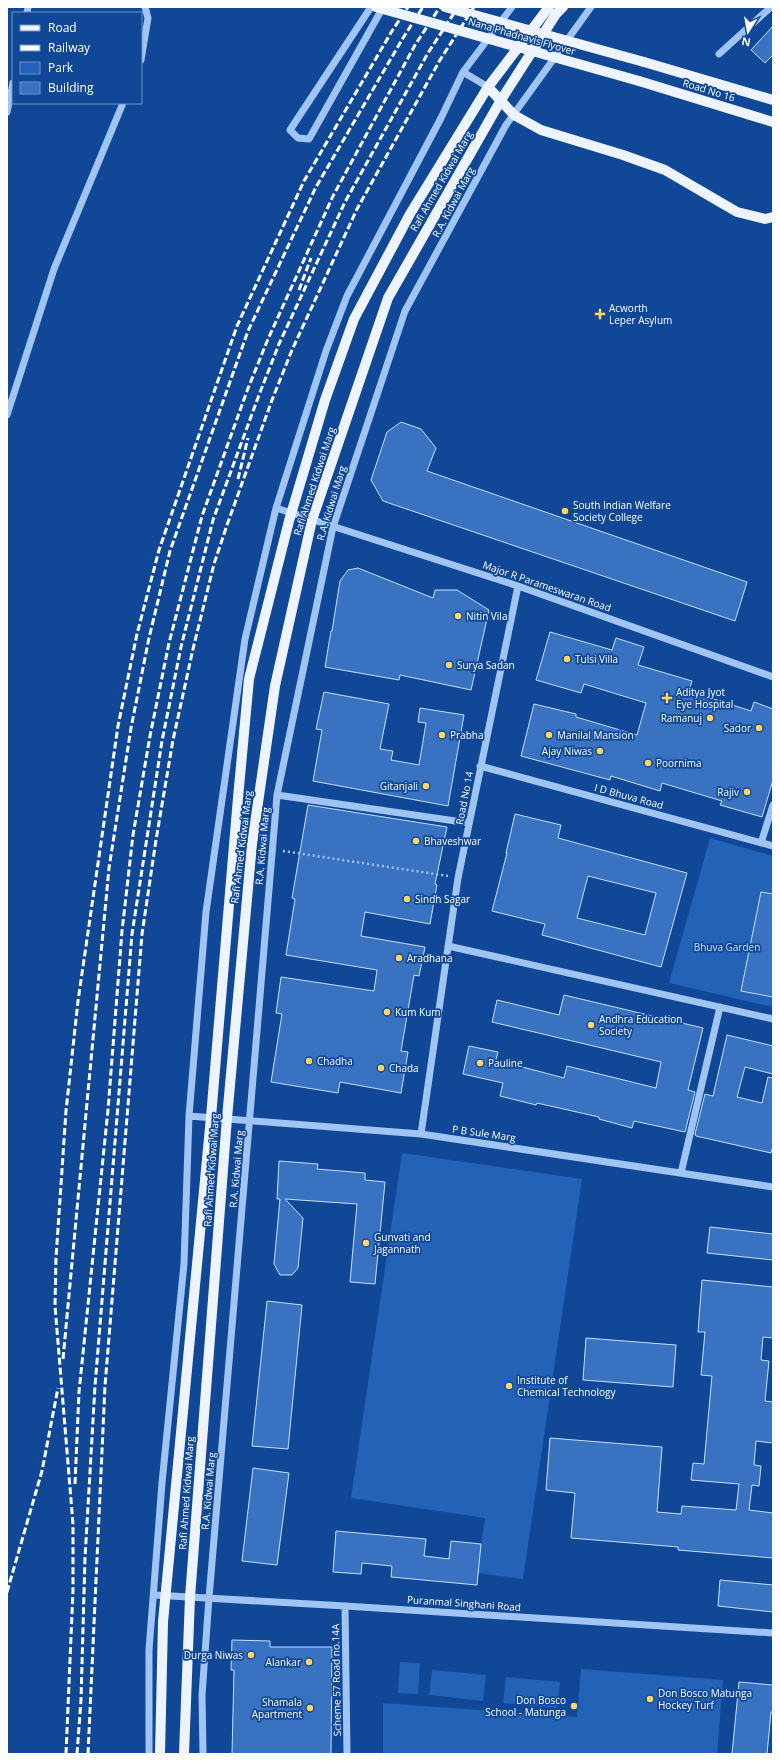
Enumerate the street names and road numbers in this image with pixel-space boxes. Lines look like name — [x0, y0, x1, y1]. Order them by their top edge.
street label: Nana Phadnavis Flyover — [467, 14, 577, 58]
street label: Road No 16 — [681, 75, 737, 105]
street label: Rafi Ahmed Kidwai Marg — [407, 128, 476, 234]
street label: R.A. Kidwai Marg — [429, 164, 478, 240]
street label: Rafi Ahmed Kidwai Marg — [290, 424, 338, 537]
street label: R.A. Kidwai Marg — [313, 463, 349, 542]
street label: Major R Parameswaran Road — [481, 557, 613, 615]
street label: Road No 14 — [452, 770, 476, 826]
street label: I D Bhuva Road — [593, 780, 665, 812]
street label: Rafi Ahmed Kidwai Marg — [227, 789, 255, 904]
street label: R.A. Kidwai Marg — [252, 806, 272, 885]
street label: Rafi Ahmed Kidwai Marg — [200, 1112, 222, 1227]
street label: P B Sule Marg — [451, 1122, 517, 1144]
street label: R.A. Kidwai Marg — [226, 1129, 246, 1208]
street label: Rafi Ahmed Kidwai Marg — [175, 1435, 197, 1550]
street label: R.A. Kidwai Marg — [198, 1451, 218, 1530]
street label: Puranmal Singhani Road — [407, 1592, 521, 1614]
street label: Scheme 57 Road no.14A — [328, 1623, 344, 1736]

